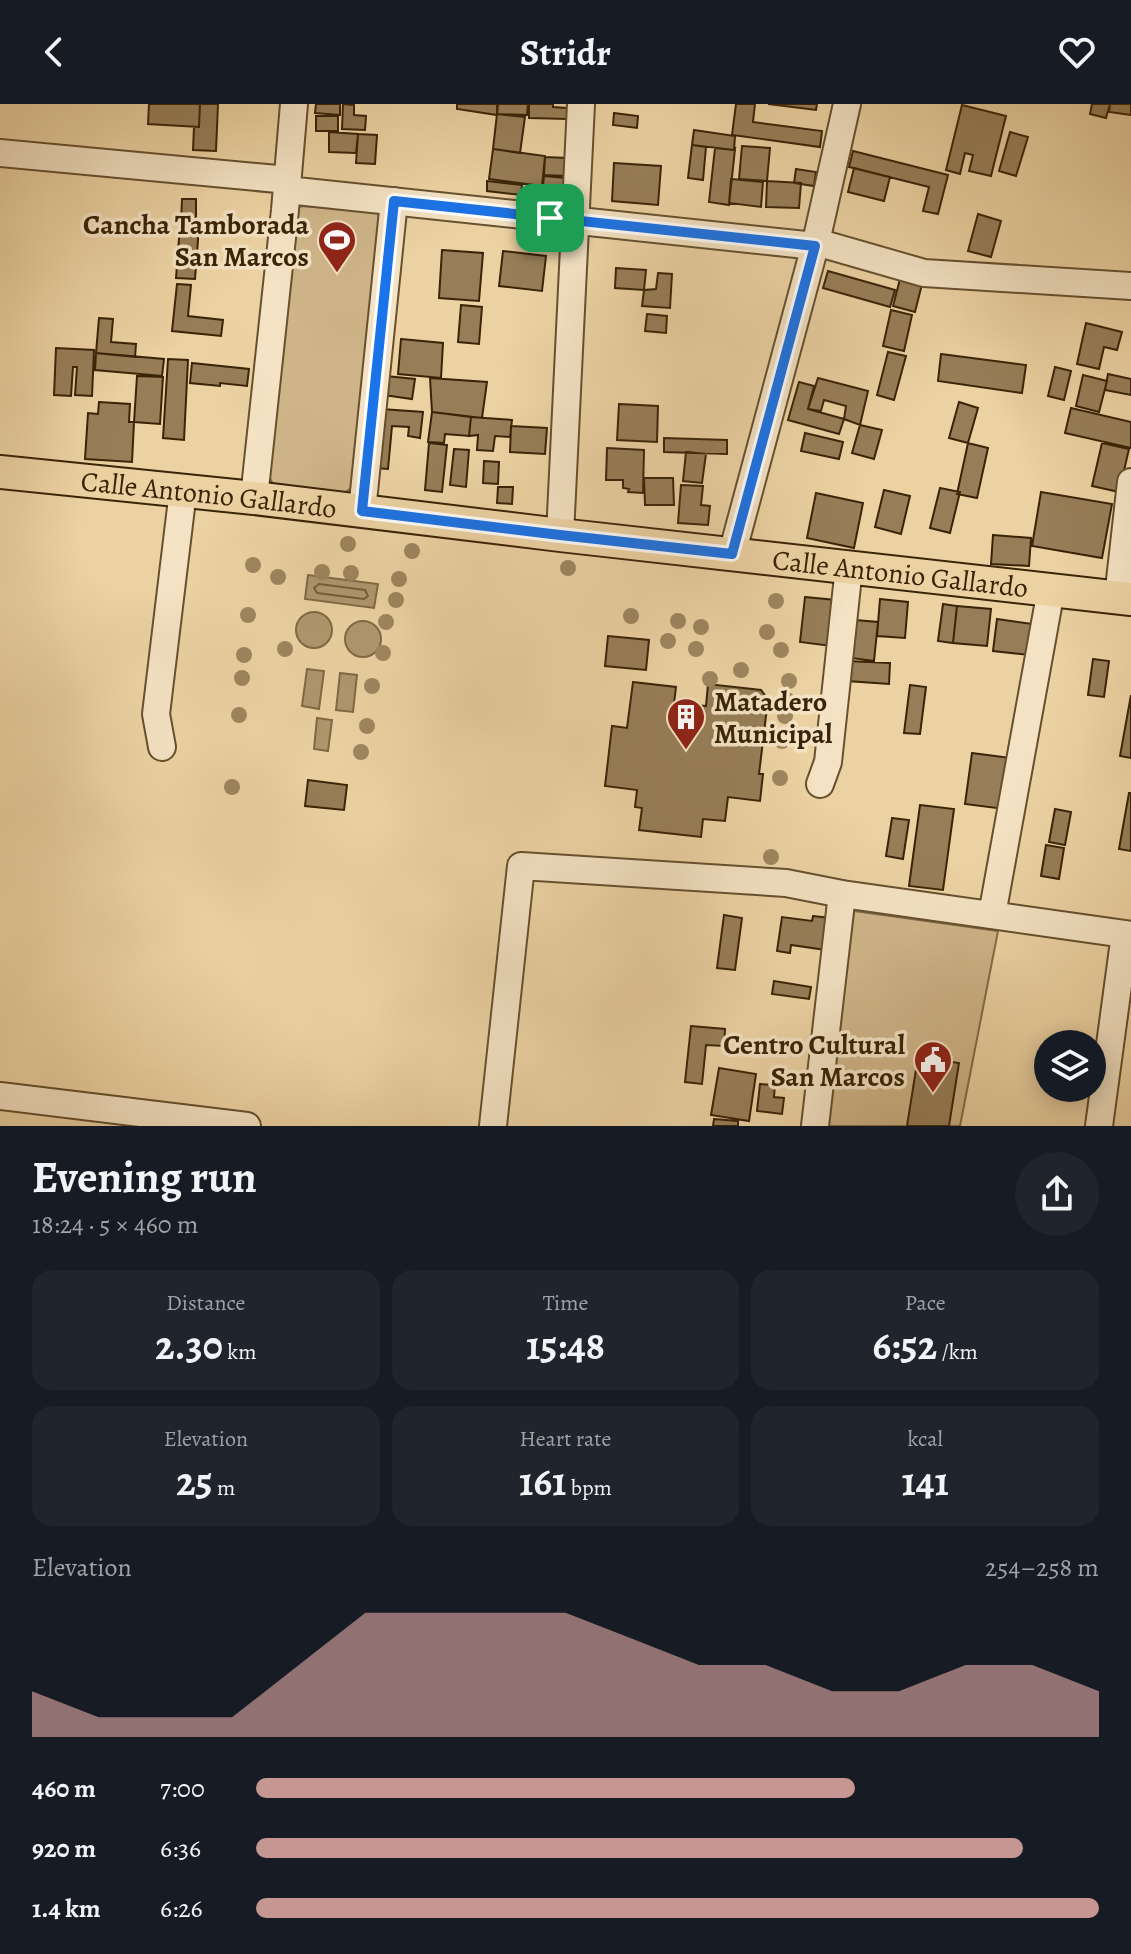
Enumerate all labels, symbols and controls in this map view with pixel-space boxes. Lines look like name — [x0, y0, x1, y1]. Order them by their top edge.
text: Stridr — [520, 28, 611, 77]
icon: back — [32, 30, 76, 74]
icon: heart — [1055, 30, 1099, 74]
pin — [516, 184, 584, 252]
icon: arrive — [528, 196, 572, 240]
place label: Cancha Tamborada San Marcos — [83, 206, 309, 276]
sports icon: Cancha Tamborada San Marcos — [316, 219, 358, 274]
street label: Calle Antonio Gallardo — [79, 462, 339, 528]
street label: Calle Antonio Gallardo — [770, 541, 1030, 607]
place label: Matadero Municipal — [714, 683, 833, 753]
building icon: Matadero Municipal — [665, 696, 707, 751]
place label: Centro Cultural San Marcos — [723, 1026, 906, 1096]
map controls — [1034, 1030, 1106, 1102]
button: layers — [1034, 1030, 1106, 1102]
public building icon: Centro Cultural San Marcos — [912, 1039, 954, 1094]
text: Evening run — [32, 1147, 257, 1207]
button: share — [1015, 1152, 1099, 1236]
text: 18:24 · 5 × 460 m — [32, 1207, 198, 1242]
text: Distance — [166, 1288, 245, 1318]
text: Time — [543, 1288, 588, 1318]
text: Pace — [905, 1288, 946, 1318]
text: 2.30 — [155, 1318, 223, 1373]
text: 15:48 — [526, 1318, 605, 1373]
text: 6:52 — [872, 1318, 937, 1373]
text: km — [223, 1337, 256, 1367]
text: /km — [937, 1337, 978, 1367]
text: Elevation — [164, 1424, 248, 1454]
text: Heart rate — [520, 1424, 611, 1454]
text: kcal — [908, 1424, 943, 1454]
text: 25 — [176, 1454, 213, 1509]
text: 161 — [519, 1454, 566, 1509]
text: 141 — [901, 1454, 949, 1509]
text: m — [213, 1473, 235, 1503]
text: bpm — [566, 1473, 612, 1503]
text: Elevation — [32, 1550, 132, 1585]
text: 254–258 m — [985, 1550, 1099, 1585]
text: 460 m — [32, 1771, 96, 1806]
text: 7:00 — [160, 1771, 205, 1806]
text: 920 m — [32, 1831, 96, 1866]
text: 6:36 — [160, 1831, 201, 1866]
text: 1.4 km — [32, 1891, 100, 1926]
text: 6:26 — [160, 1891, 203, 1926]

